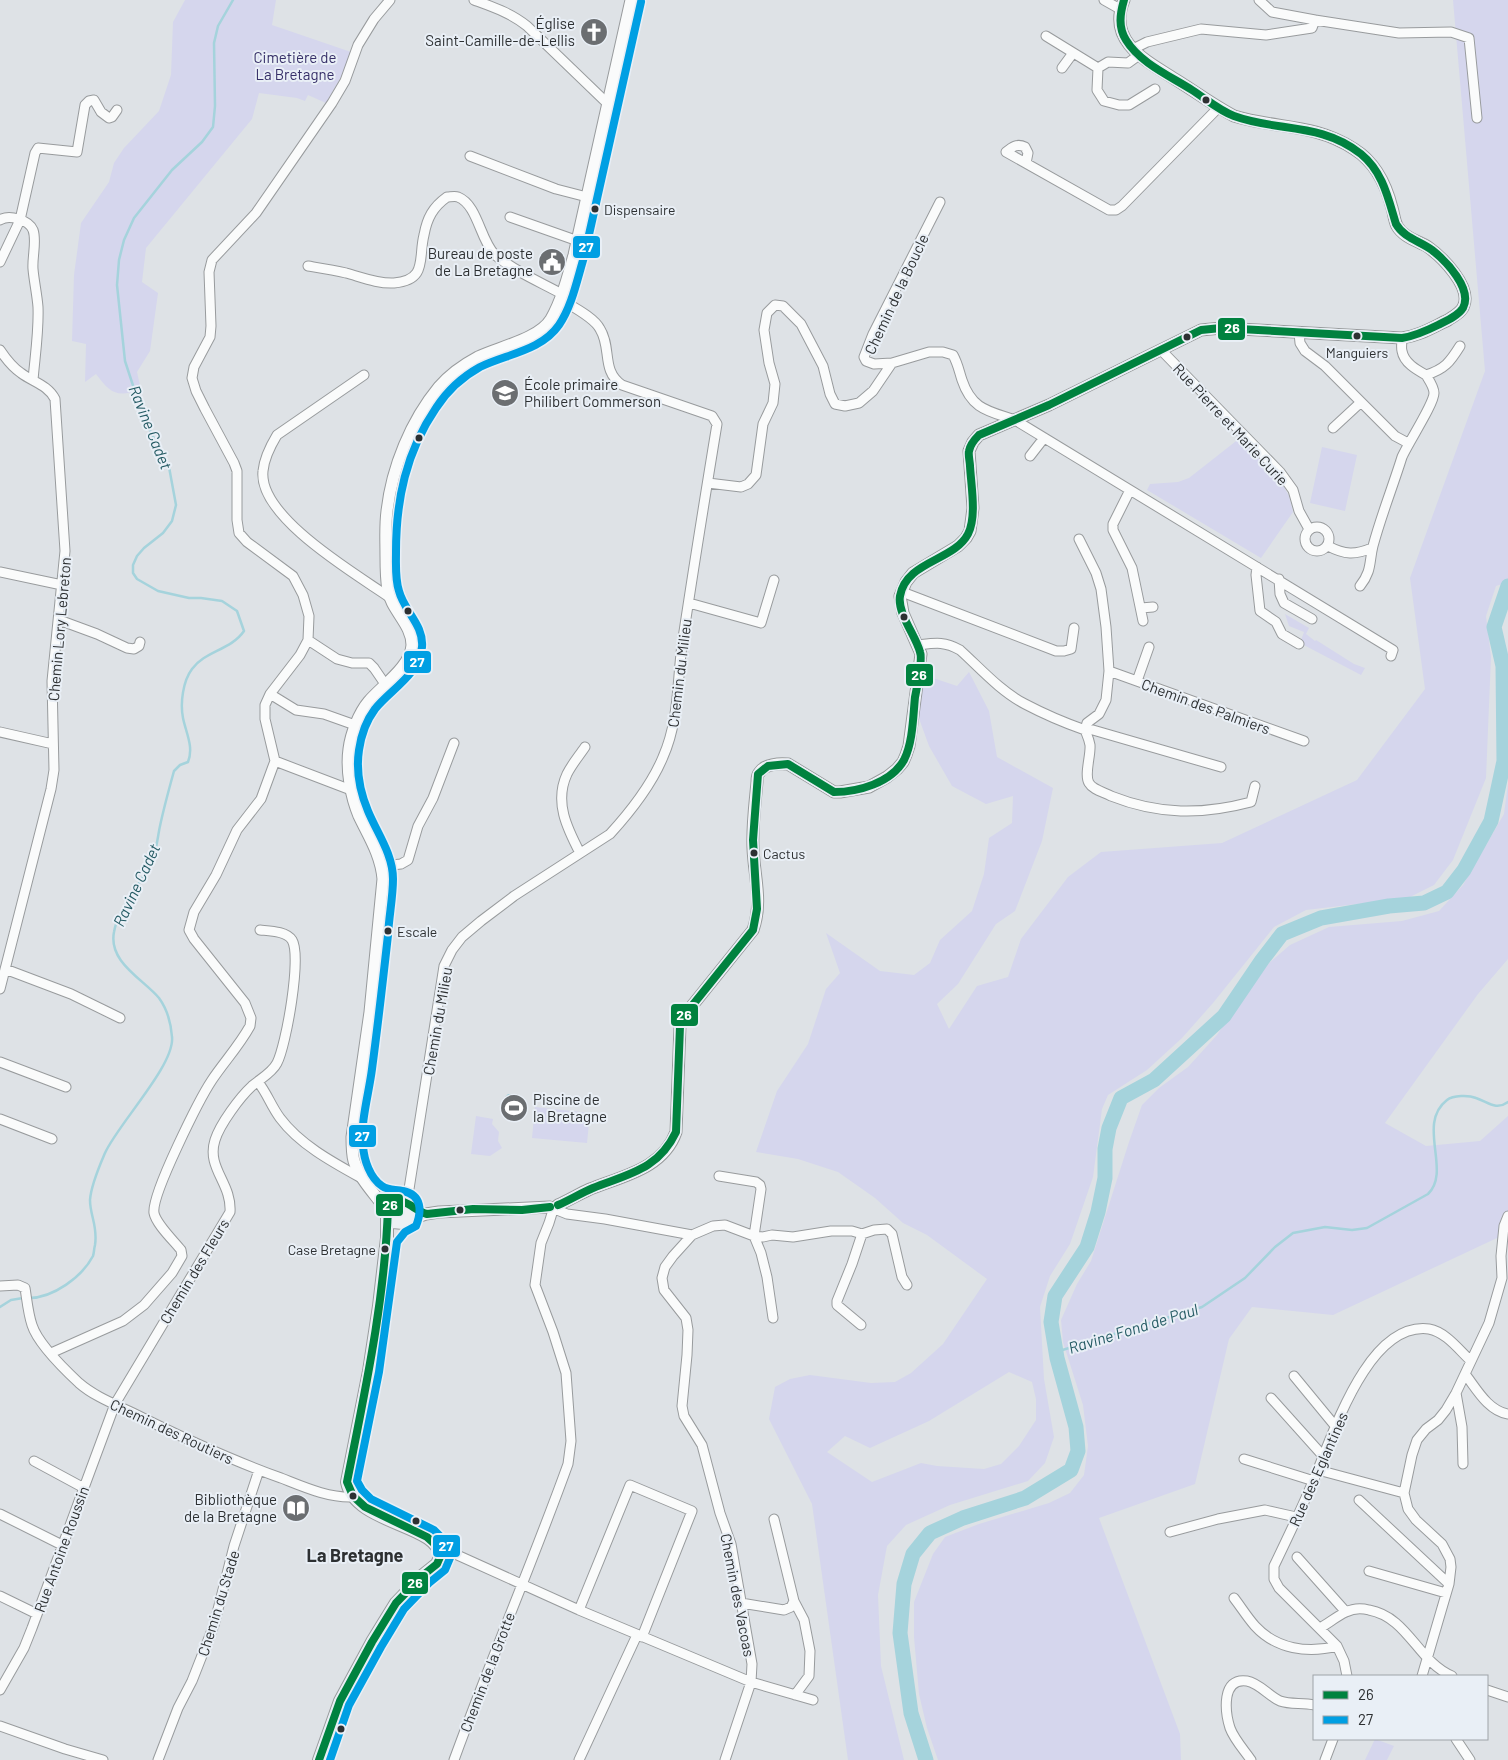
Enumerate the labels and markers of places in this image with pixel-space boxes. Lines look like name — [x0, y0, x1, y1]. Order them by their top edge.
place label: Église Saint-Camille-de-Lellis — [425, 14, 575, 49]
church icon: Église Saint-Camille-de-Lellis — [579, 17, 609, 47]
unlabelled marker — [1201, 95, 1211, 105]
place label: Dispensaire — [604, 201, 676, 218]
marker: Dispensaire — [590, 204, 600, 214]
place label: Bureau de poste de La Bretagne — [428, 244, 533, 279]
public building icon: Bureau de poste de La Bretagne — [537, 247, 567, 277]
marker: Manguiers — [1352, 331, 1362, 341]
unlabelled marker — [1182, 332, 1192, 342]
place label: Manguiers — [1326, 344, 1389, 361]
place label: École primaire Philibert Commerson — [524, 375, 661, 410]
school or university icon: École primaire Philibert Commerson — [490, 378, 520, 408]
unlabelled marker — [414, 433, 424, 443]
unlabelled marker — [403, 606, 413, 616]
unlabelled marker — [899, 612, 909, 622]
place label: Cactus — [763, 845, 805, 862]
marker: Cactus — [749, 848, 759, 858]
place label: Escale — [397, 923, 437, 940]
marker: Escale — [383, 926, 393, 936]
place label: Piscine de la Bretagne — [533, 1090, 607, 1125]
sports icon: Piscine de la Bretagne — [499, 1093, 529, 1123]
unlabelled marker — [455, 1205, 465, 1215]
place label: Case Bretagne — [288, 1241, 376, 1258]
marker: Case Bretagne — [380, 1244, 390, 1254]
place label: Bibliothèque de la Bretagne — [184, 1490, 277, 1525]
unlabelled marker — [348, 1491, 358, 1501]
library icon: Bibliothèque de la Bretagne — [281, 1493, 311, 1523]
unlabelled marker — [411, 1516, 421, 1526]
unlabelled marker — [336, 1724, 346, 1734]

